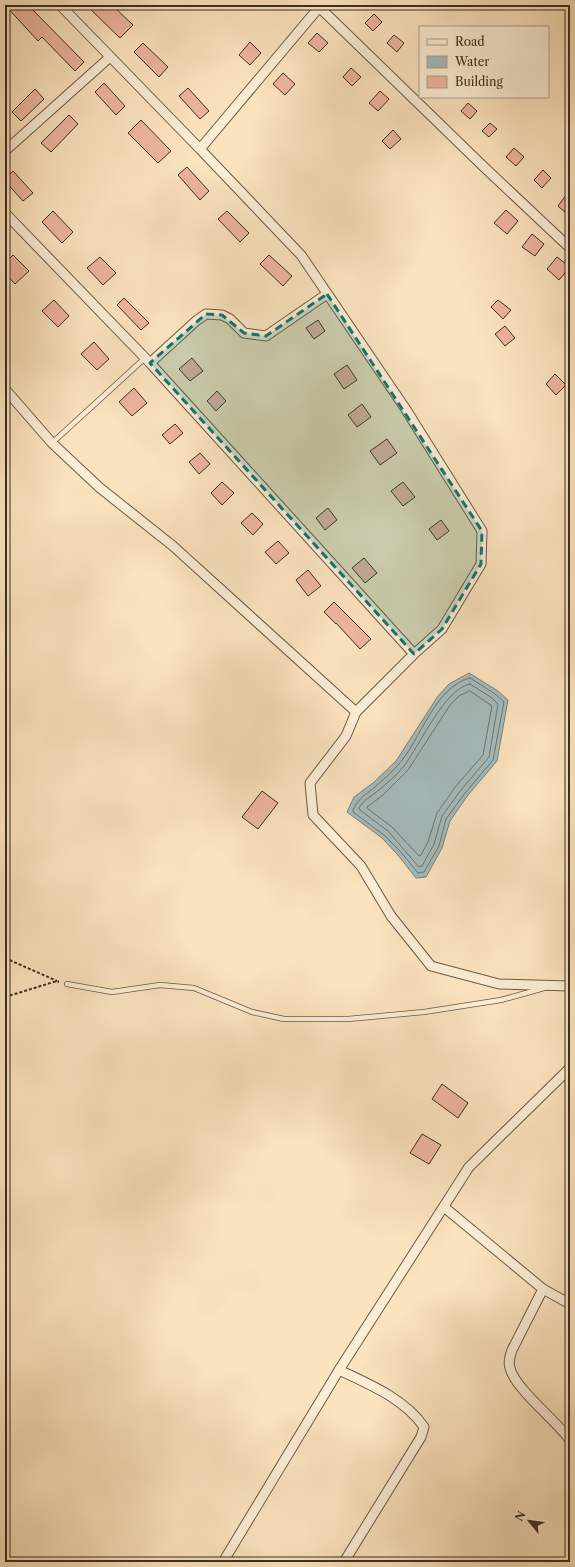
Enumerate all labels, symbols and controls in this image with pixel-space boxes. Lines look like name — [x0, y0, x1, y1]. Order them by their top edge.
legend — [419, 26, 549, 98]
text: Road — [455, 34, 485, 49]
text: Water — [454, 54, 489, 69]
text: Building — [455, 74, 503, 89]
north arrow — [509, 1501, 549, 1541]
text: N — [512, 1508, 529, 1524]

